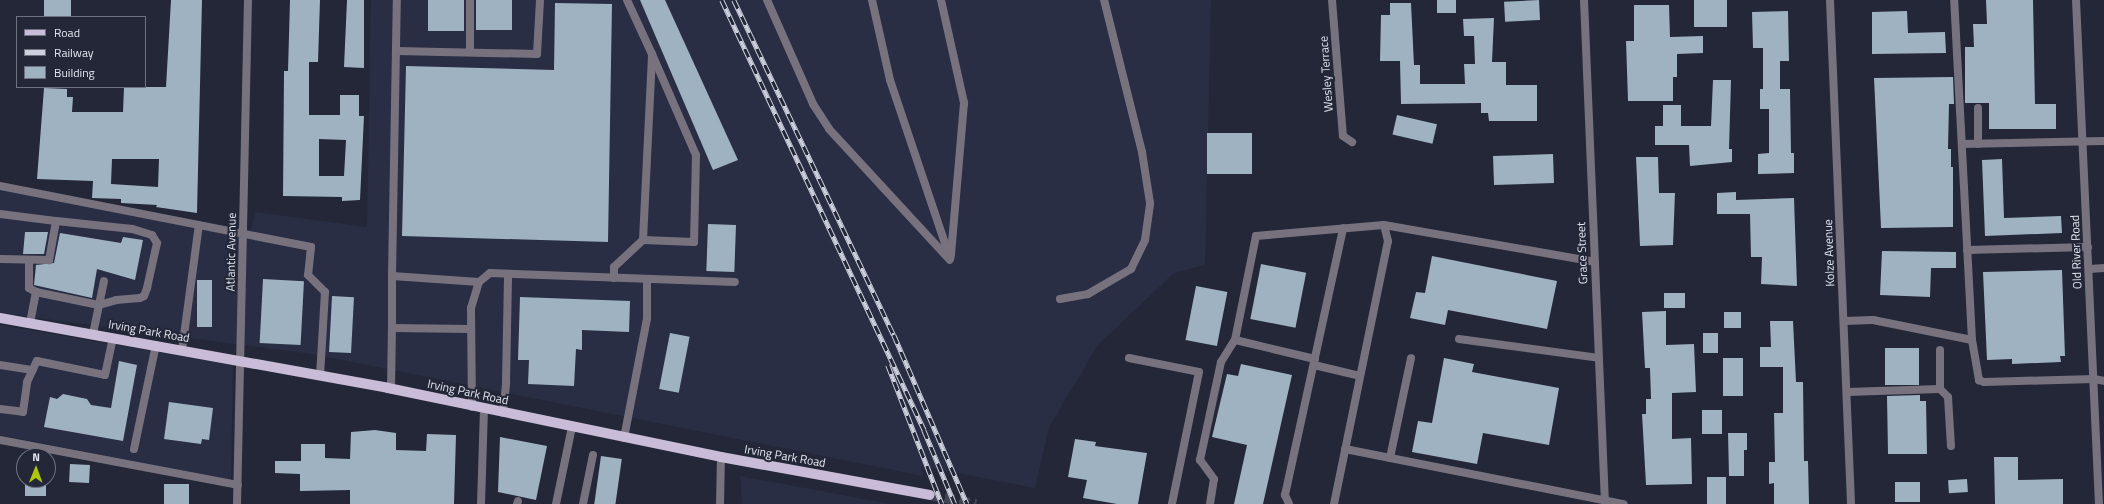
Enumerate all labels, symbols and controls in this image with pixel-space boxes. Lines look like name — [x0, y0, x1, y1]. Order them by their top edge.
legend — [16, 16, 146, 88]
text: Road — [54, 23, 80, 42]
street label: Wesley Terrace — [1316, 36, 1336, 112]
text: Railway — [54, 43, 94, 62]
text: Building — [54, 63, 95, 82]
street label: Atlantic Avenue — [223, 213, 239, 291]
street label: Old River Road — [2068, 215, 2084, 289]
street label: Kolze Avenue — [1821, 219, 1837, 287]
street label: Grace Street — [1574, 222, 1590, 284]
street label: Irving Park Road — [107, 317, 191, 345]
street label: Irving Park Road — [426, 376, 510, 408]
street label: Irving Park Road — [743, 442, 827, 470]
north arrow — [16, 448, 56, 488]
text: N — [32, 449, 40, 465]

